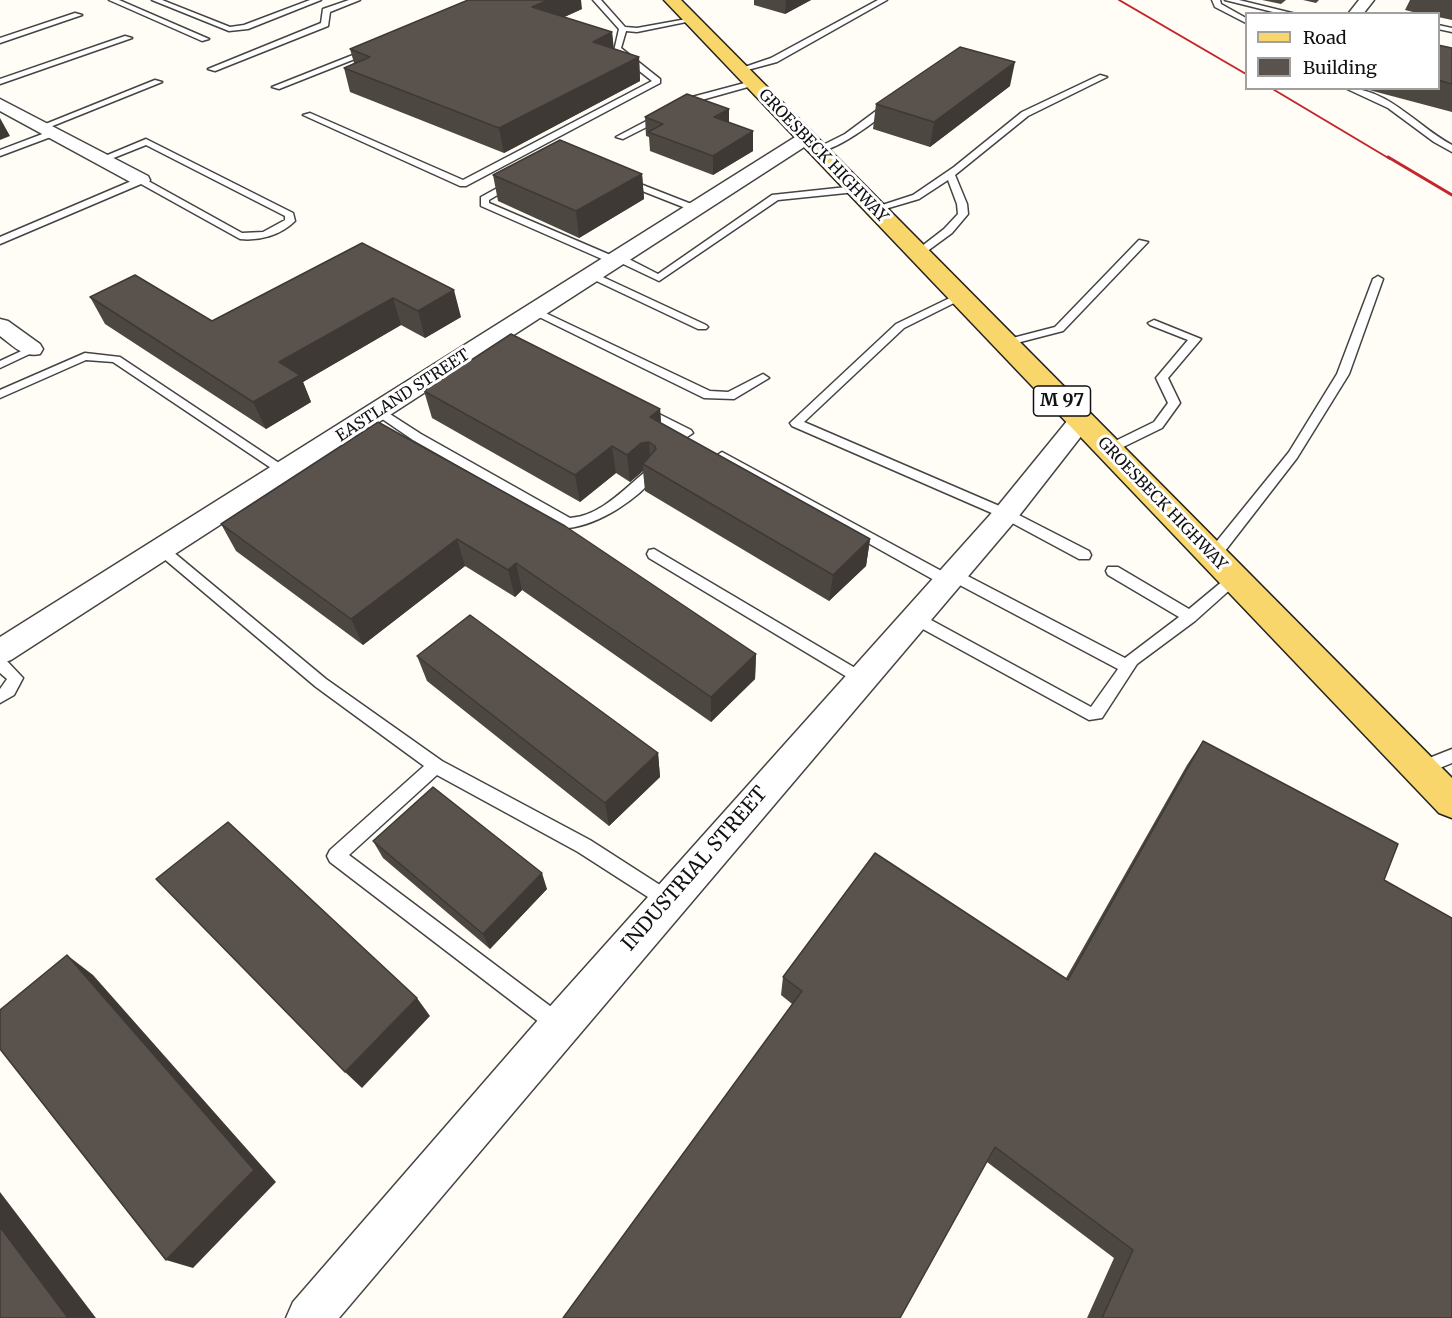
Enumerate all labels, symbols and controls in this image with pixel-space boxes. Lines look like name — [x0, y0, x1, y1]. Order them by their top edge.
legend — [1245, 12, 1440, 90]
text: Road — [1303, 26, 1347, 49]
text: Building — [1303, 56, 1377, 79]
street label: GROESBECK HIGHWAY — [754, 85, 892, 227]
street label: EASTLAND STREET — [333, 346, 473, 446]
road number: M 97 — [1034, 386, 1090, 416]
street label: GROESBECK HIGHWAY — [1093, 433, 1231, 575]
street label: INDUSTRIAL STREET — [617, 782, 773, 956]

